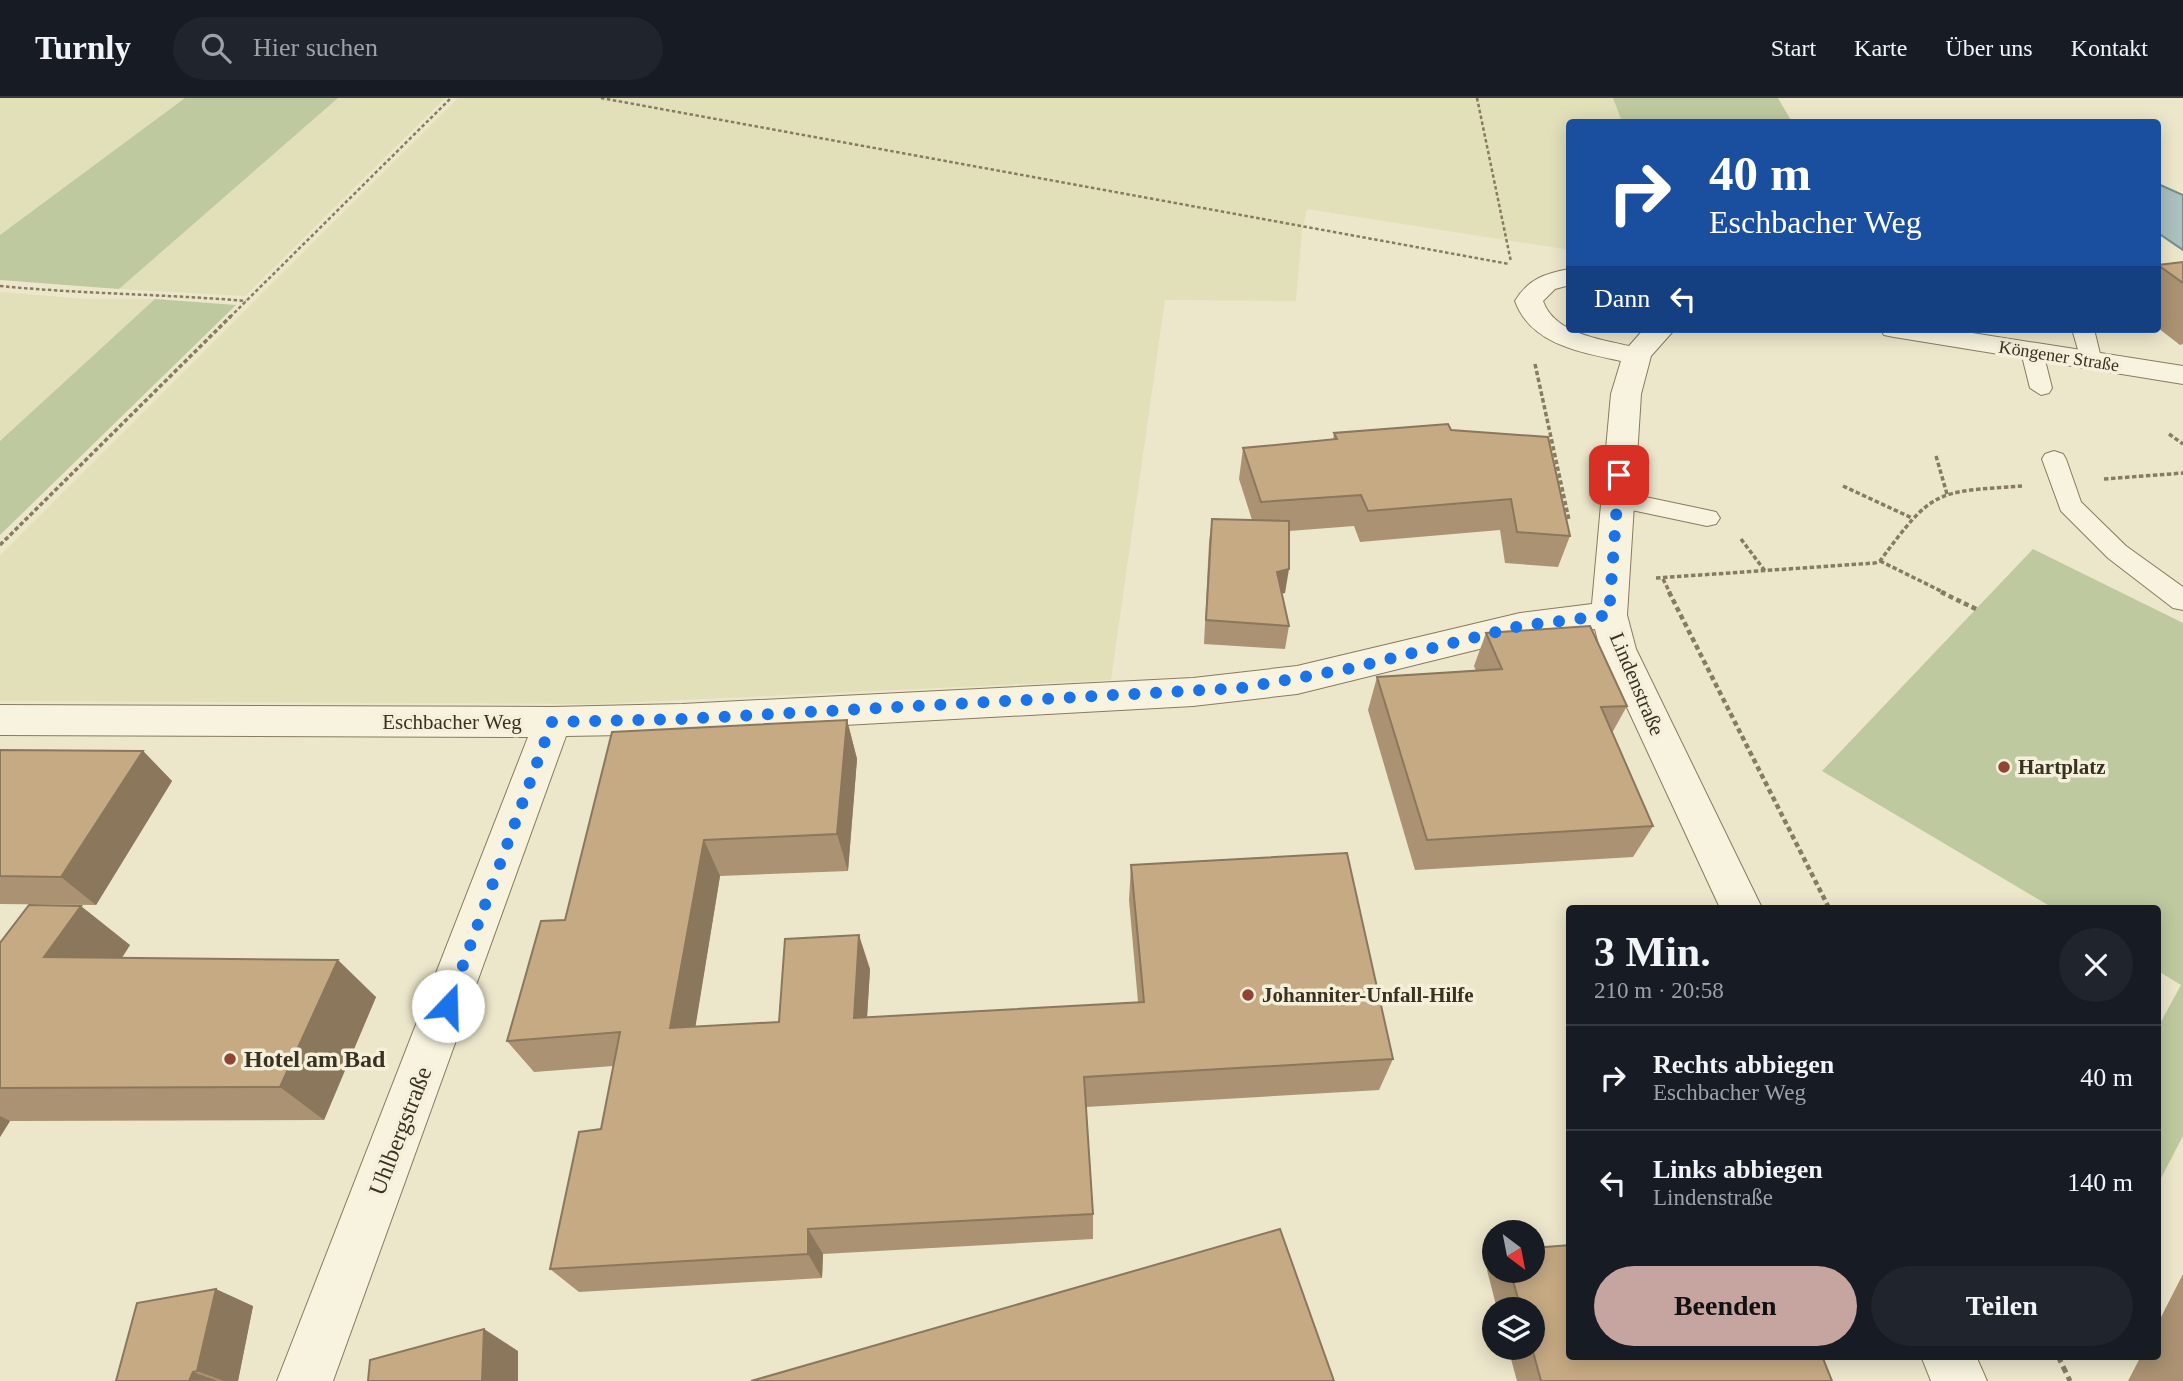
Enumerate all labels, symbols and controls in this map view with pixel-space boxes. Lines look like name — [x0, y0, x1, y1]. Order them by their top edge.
search box — [173, 17, 663, 80]
icon: search — [197, 29, 235, 67]
text: Turnly — [35, 30, 131, 66]
text: Hier suchen — [253, 33, 378, 62]
text: Start — [1771, 35, 1816, 61]
text: Karte — [1854, 35, 1907, 61]
text: Über uns — [1945, 35, 2033, 61]
text: Kontakt — [2071, 35, 2148, 61]
text: 40 m — [1709, 146, 1811, 201]
icon: right — [1594, 147, 1685, 238]
text: Eschbacher Weg — [1709, 204, 1922, 240]
icon: left — [1664, 280, 1702, 318]
text: Dann — [1594, 284, 1650, 313]
street label: Köngener Straße — [1997, 337, 2121, 375]
pin — [1589, 445, 1649, 505]
icon: arrive — [1600, 456, 1638, 494]
street label: Lindenstraße — [1605, 629, 1669, 739]
street label: Eschbacher Weg — [382, 710, 522, 734]
place label: Hartplatz — [2018, 755, 2105, 779]
marker: Hartplatz — [1996, 759, 2012, 775]
button: close — [2059, 928, 2133, 1002]
text: 3 Min. — [1594, 929, 1711, 975]
position arrow — [411, 969, 485, 1043]
text: 210 m · 20:58 — [1594, 978, 1724, 1003]
place label: Johanniter-Unfall-Hilfe — [1262, 983, 1474, 1007]
marker: Johanniter-Unfall-Hilfe — [1240, 987, 1256, 1003]
place label: Hotel am Bad — [244, 1046, 386, 1072]
text: Rechts abbiegen — [1653, 1050, 1834, 1079]
marker: Hotel am Bad — [222, 1051, 238, 1067]
icon: right — [1594, 1059, 1632, 1097]
street label: Uhlbergstraße — [364, 1063, 436, 1199]
text: 40 m — [2080, 1063, 2133, 1092]
text: Eschbacher Weg — [1653, 1080, 1806, 1105]
text: Links abbiegen — [1653, 1155, 1823, 1184]
icon: left — [1594, 1164, 1632, 1202]
text: 140 m — [2067, 1168, 2133, 1197]
text: Lindenstraße — [1653, 1185, 1773, 1210]
north arrow — [1482, 1220, 1545, 1283]
map controls — [1482, 1220, 1545, 1360]
button: Beenden — [1594, 1266, 1857, 1346]
button: Teilen — [1871, 1266, 2133, 1346]
button: layers — [1482, 1297, 1545, 1360]

